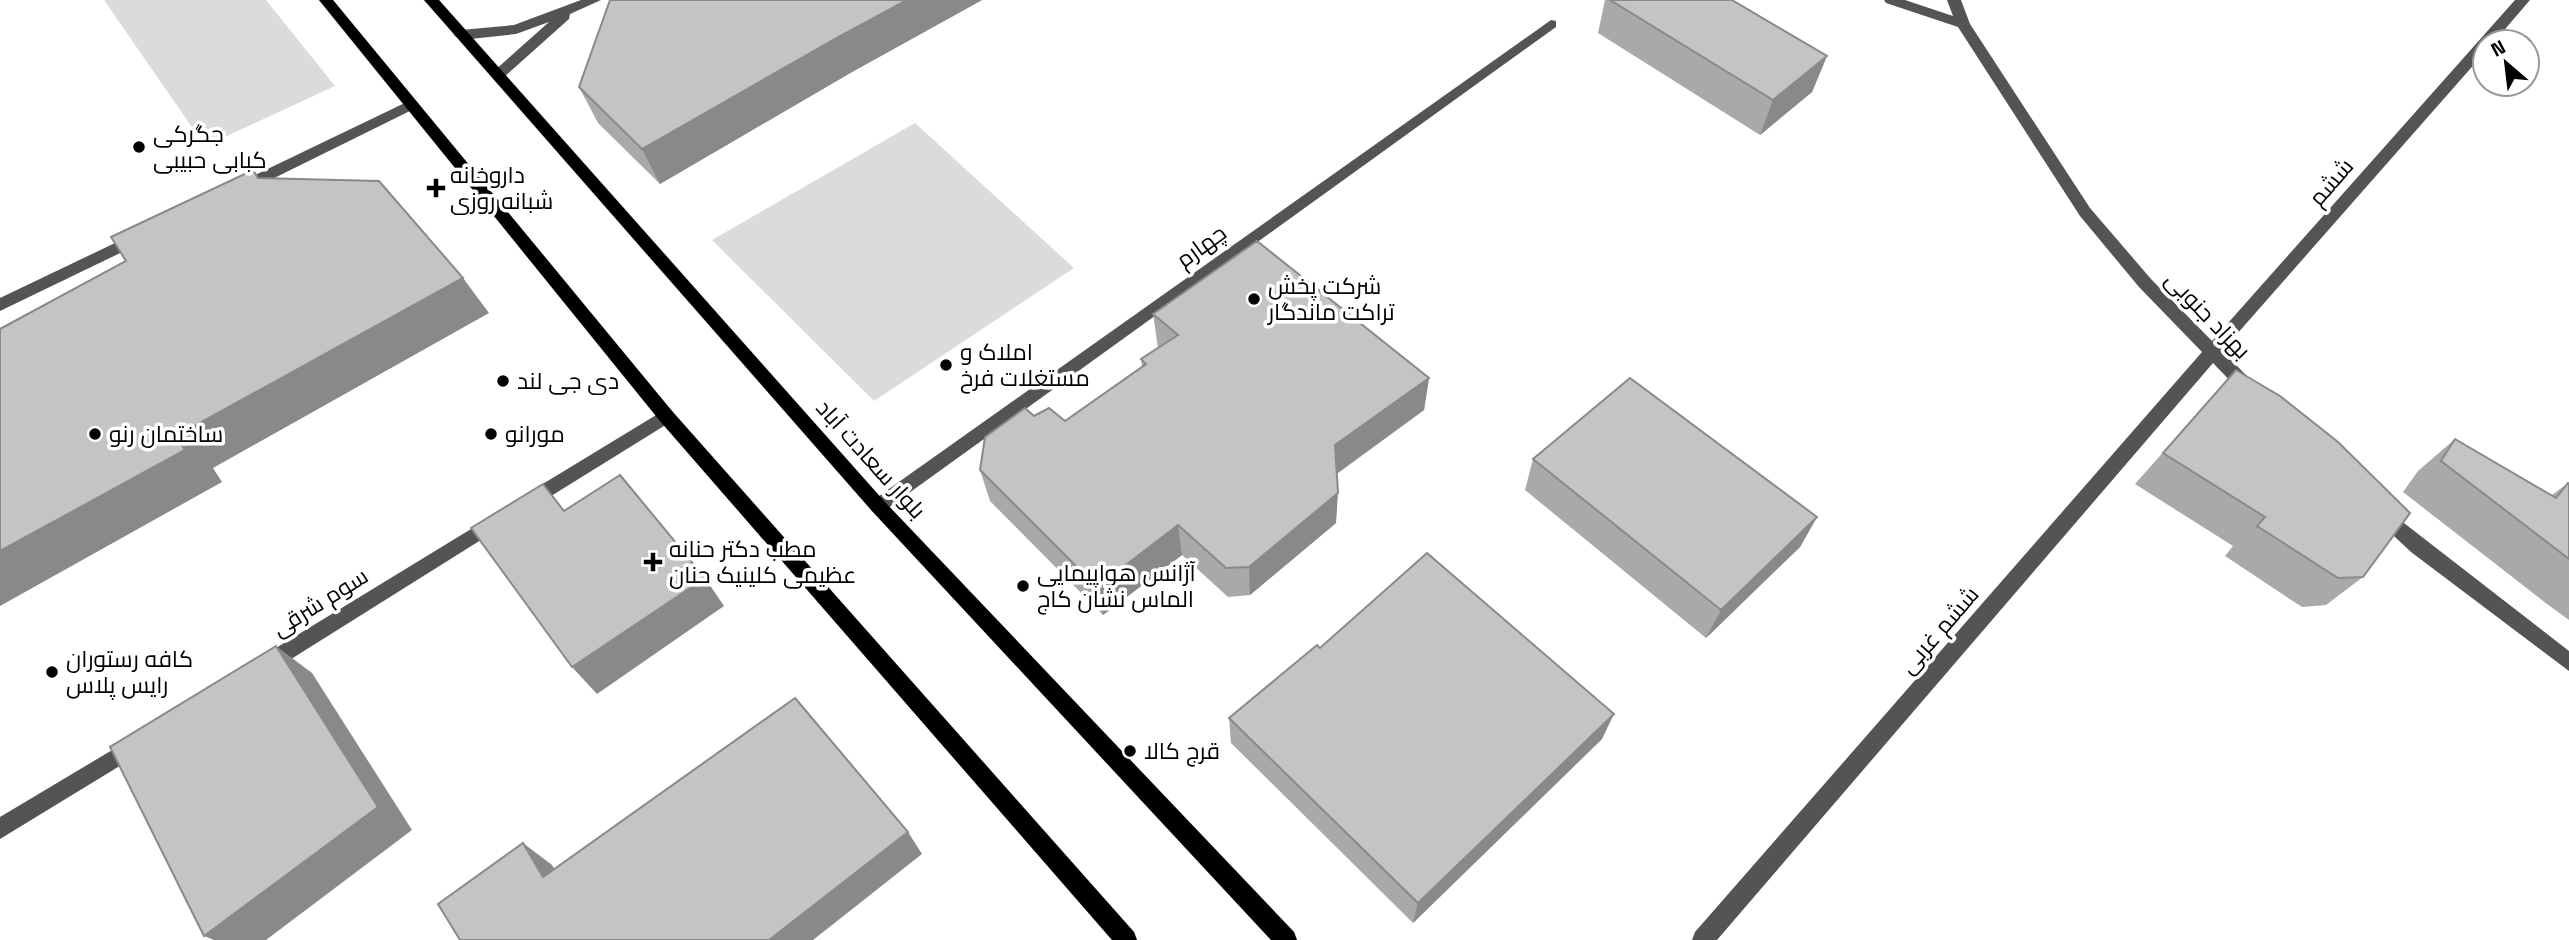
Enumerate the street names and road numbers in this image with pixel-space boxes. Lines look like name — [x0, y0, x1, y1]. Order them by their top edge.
street label: ششم — [2302, 152, 2361, 213]
street label: چهارم — [1170, 218, 1233, 275]
street label: بهزاد جنوبی — [2159, 265, 2257, 365]
street label: بلوار سعادت آباد — [810, 393, 932, 525]
street label: سوم شرقی — [266, 561, 374, 644]
street label: ششم غربی — [1893, 580, 1986, 681]

